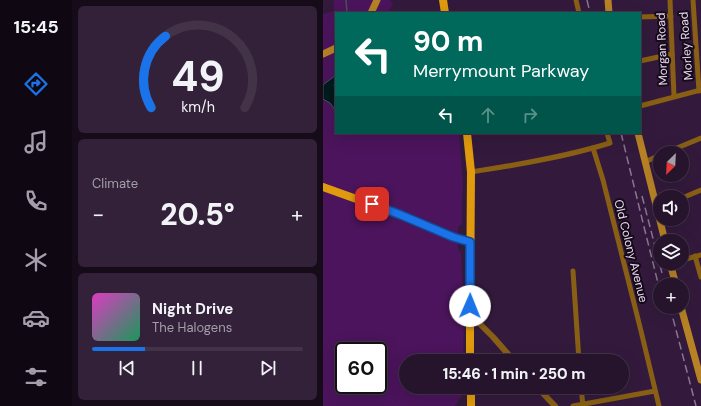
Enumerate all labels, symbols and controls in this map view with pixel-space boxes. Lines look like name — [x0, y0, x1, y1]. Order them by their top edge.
street label: Morley Road — [676, 11, 696, 81]
street label: Morgan Road — [653, 12, 671, 86]
text: 15:45 — [13, 15, 59, 39]
text: 90 m — [413, 23, 483, 60]
icon: left — [347, 28, 399, 80]
text: 49 — [171, 49, 224, 103]
text: Merrymount Parkway — [413, 59, 589, 83]
icon: directions — [22, 70, 50, 98]
text: km/h — [181, 97, 214, 115]
icon: left — [435, 104, 457, 126]
icon: ahead — [477, 104, 499, 126]
icon: right — [519, 104, 541, 126]
icon: music — [22, 128, 50, 156]
north arrow — [653, 146, 689, 182]
map controls — [653, 146, 689, 314]
text: Climate — [92, 175, 138, 192]
icon: phone — [22, 187, 50, 215]
pin — [355, 187, 389, 221]
button: sound — [653, 190, 689, 226]
icon: arrive — [361, 193, 383, 215]
text: 20.5° — [160, 195, 235, 234]
street label: Old Colony Avenue — [610, 198, 652, 304]
text: − — [92, 200, 104, 229]
text: + — [291, 200, 303, 229]
button: layers — [653, 234, 689, 270]
icon: climate — [22, 246, 50, 274]
button: + — [653, 278, 689, 314]
position arrow — [449, 285, 491, 327]
text: Night Drive — [152, 299, 233, 319]
icon: car — [22, 304, 50, 332]
text: The Halogens — [152, 319, 232, 336]
speed limit sign: 60 — [335, 342, 387, 394]
icon: previous — [116, 357, 138, 379]
icon: pause — [186, 357, 208, 379]
icon: next — [257, 357, 279, 379]
icon: filters — [22, 363, 50, 391]
text: 15:46 · 1 min · 250 m — [443, 364, 585, 384]

